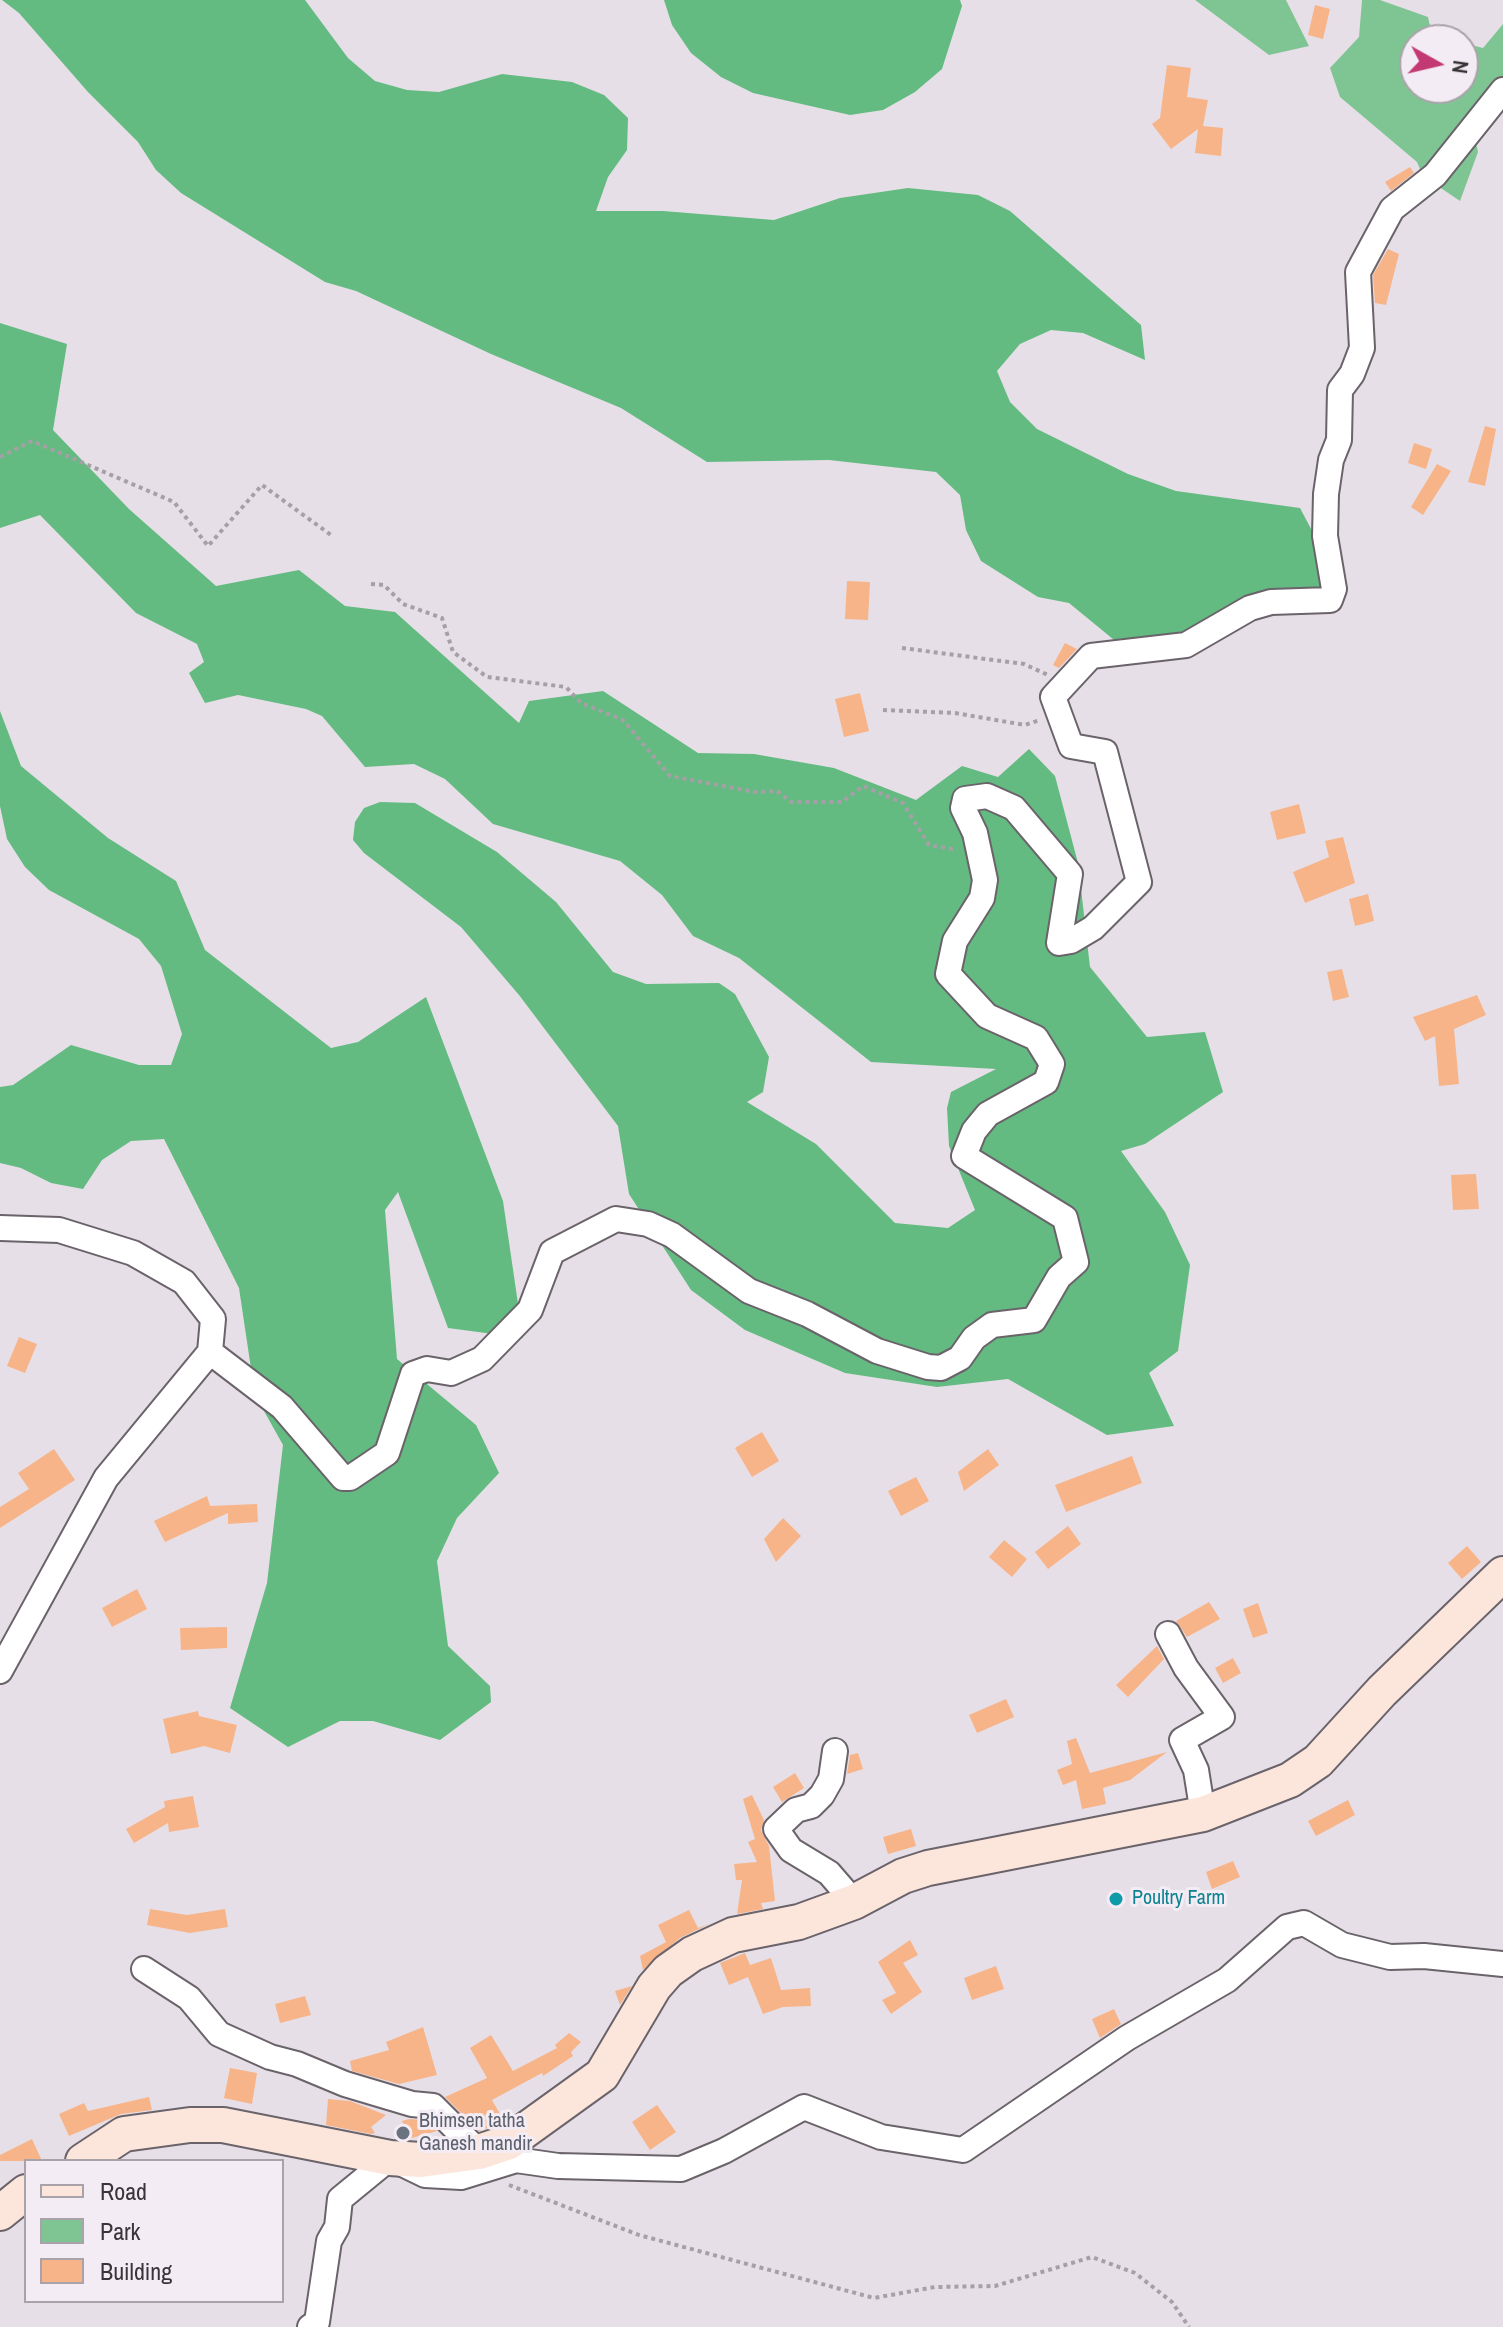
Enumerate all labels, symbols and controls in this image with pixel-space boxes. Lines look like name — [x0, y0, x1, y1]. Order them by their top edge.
north arrow — [1399, 24, 1479, 104]
text: N — [1445, 59, 1477, 76]
place label: Poultry Farm — [1132, 1887, 1225, 1911]
marker: Poultry Farm — [1107, 1890, 1125, 1908]
place label: Bhimsen tatha Ganesh mandir — [419, 2110, 532, 2157]
marker: Bhimsen tatha Ganesh mandir — [394, 2124, 412, 2142]
legend — [24, 2159, 284, 2303]
text: Road — [100, 2175, 147, 2207]
text: Park — [100, 2215, 140, 2247]
text: Building — [100, 2255, 172, 2287]

